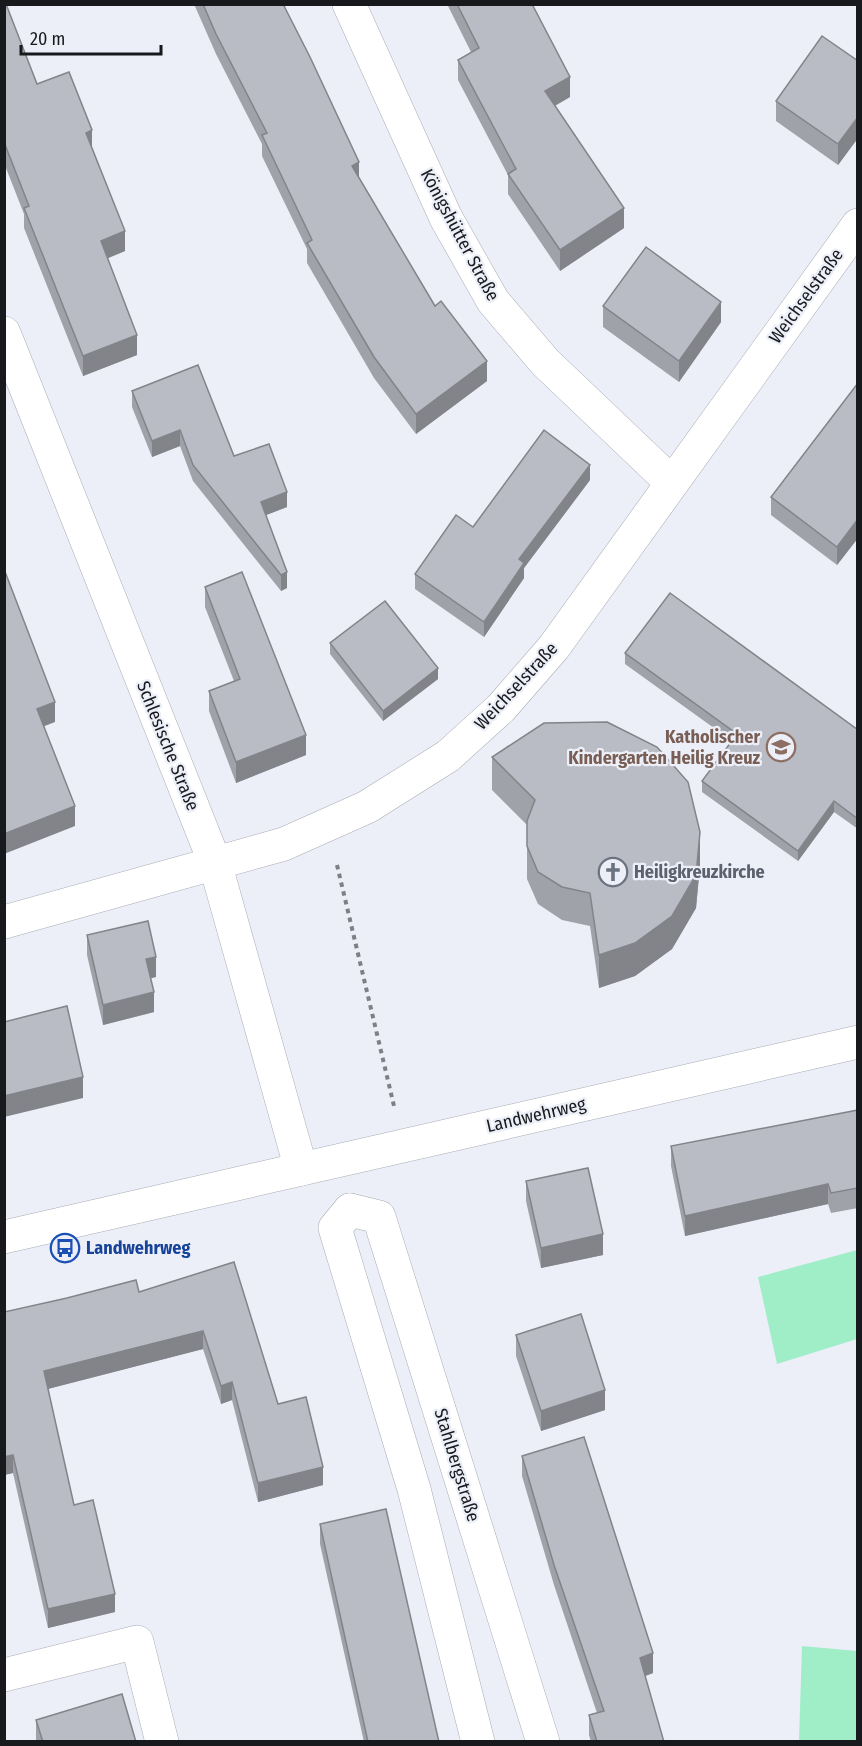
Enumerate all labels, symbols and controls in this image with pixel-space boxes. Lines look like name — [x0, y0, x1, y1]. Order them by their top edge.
scale bar — [21, 18, 160, 56]
text: 20 m — [30, 28, 65, 50]
street label: Königshütter Straße — [416, 165, 504, 305]
street label: Weichselstraße — [764, 244, 848, 348]
street label: Weichselstraße — [470, 638, 562, 734]
street label: Schlesische Straße — [132, 678, 204, 814]
place label: Katholischer Kindergarten Heilig Kreuz — [568, 726, 760, 769]
school or university icon: Katholischer Kindergarten Heilig Kreuz — [765, 731, 797, 763]
church icon: Heiligkreuzkirche — [597, 856, 629, 888]
place label: Heiligkreuzkirche — [634, 861, 765, 883]
street label: Landwehrweg — [484, 1093, 588, 1137]
bus stop icon: Landwehrweg — [49, 1232, 81, 1264]
place label: Landwehrweg — [86, 1237, 190, 1259]
street label: Stahlbergstraße — [429, 1406, 485, 1524]

